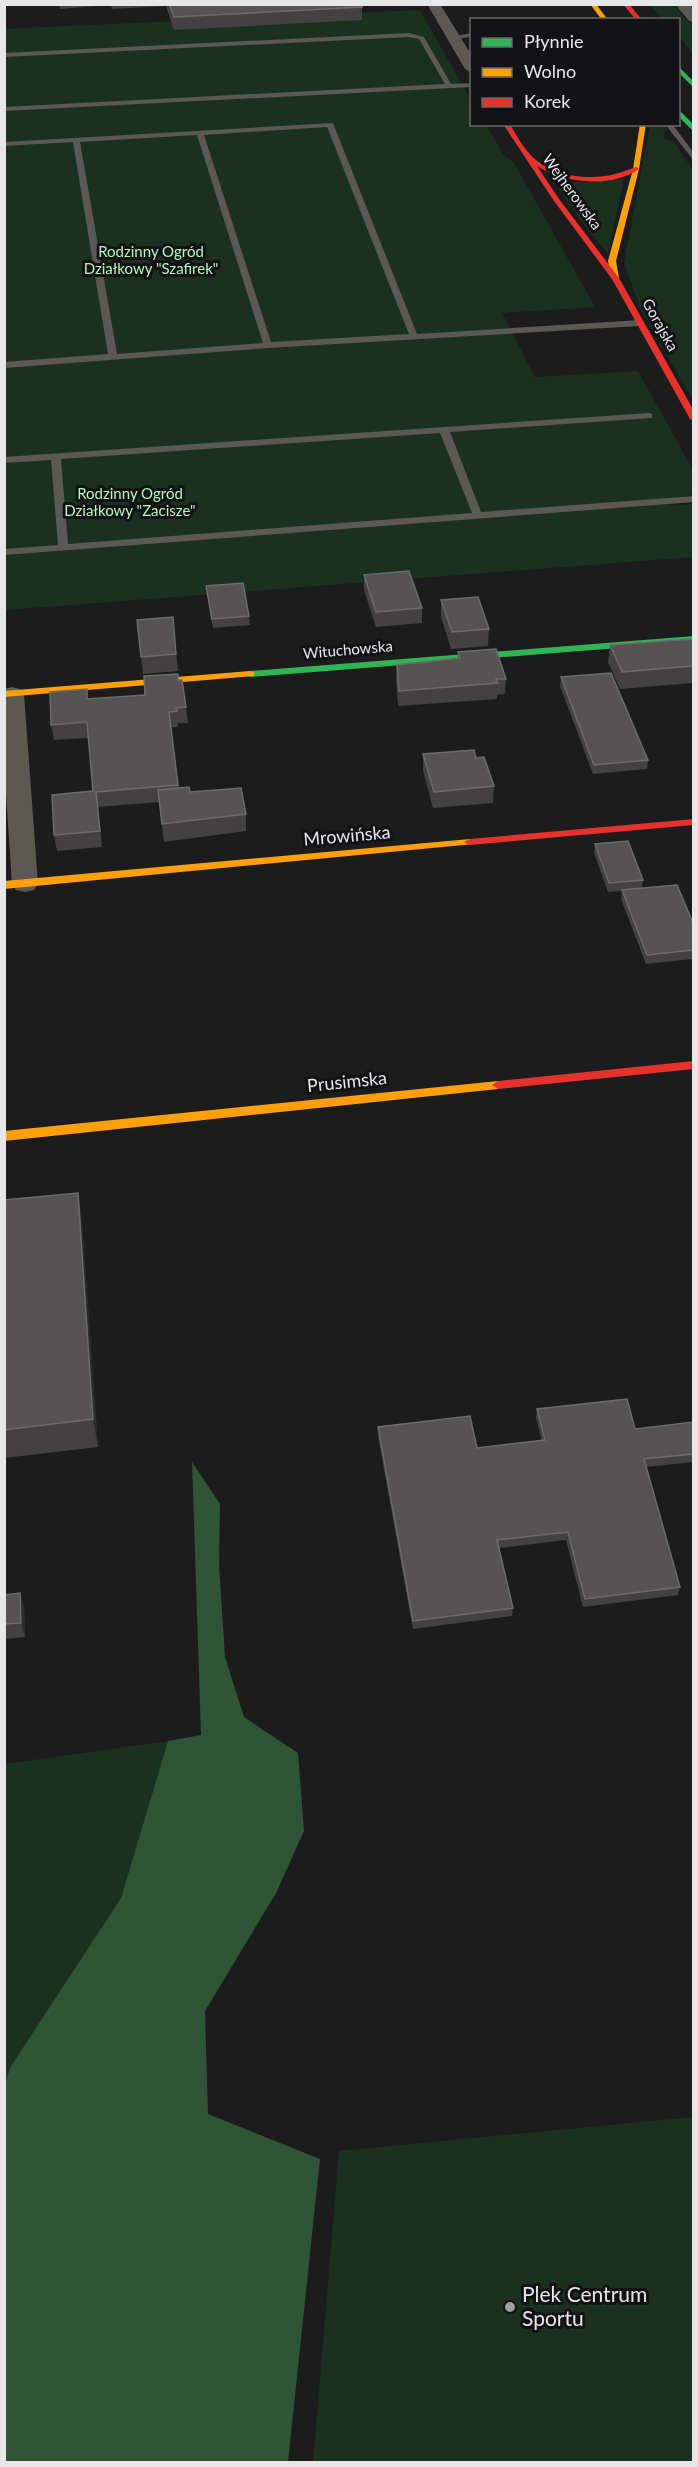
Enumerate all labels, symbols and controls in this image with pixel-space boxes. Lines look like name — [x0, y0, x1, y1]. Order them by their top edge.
legend — [470, 18, 680, 126]
text: Płynnie — [524, 30, 584, 52]
text: Wolno — [524, 60, 576, 82]
text: Korek — [524, 90, 571, 112]
street label: Wejherowska — [539, 150, 606, 233]
park label: Rodzinny Ogród Działkowy "Szafirek" — [84, 242, 218, 277]
street label: Gorajska — [639, 295, 683, 354]
park label: Rodzinny Ogród Działkowy "Zacisze" — [64, 484, 196, 519]
street label: Wituchowska — [302, 636, 394, 662]
street label: Mrowińska — [303, 820, 391, 850]
street label: Prusimska — [306, 1066, 388, 1096]
place label: Plek Centrum Sportu — [522, 2281, 647, 2330]
marker: Plek Centrum Sportu — [503, 2300, 517, 2314]

